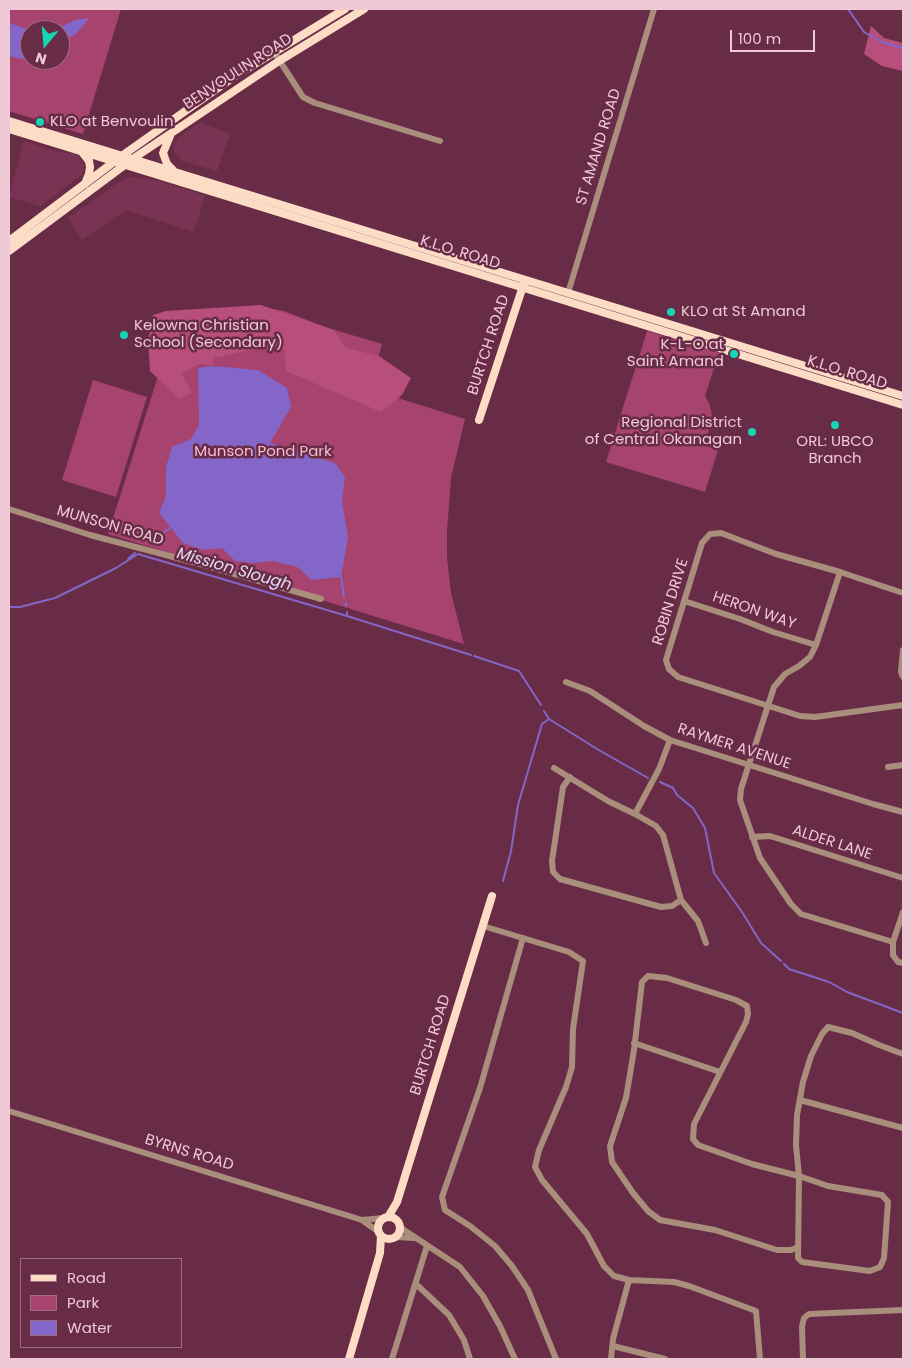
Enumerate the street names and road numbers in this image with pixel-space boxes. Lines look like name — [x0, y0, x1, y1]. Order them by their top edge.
street label: BENVOULIN ROAD — [180, 30, 296, 114]
street label: ST AMAND ROAD — [573, 87, 625, 207]
street label: K.L.O. ROAD — [418, 232, 502, 274]
street label: BURTCH ROAD — [464, 293, 514, 397]
street label: K.L.O. ROAD — [805, 352, 889, 394]
street label: MUNSON ROAD — [54, 502, 166, 550]
street label: ROBIN DRIVE — [649, 557, 693, 647]
street label: HERON WAY — [710, 588, 798, 634]
street label: RAYMER AVENUE — [675, 720, 793, 774]
street label: ALDER LANE — [790, 822, 874, 864]
street label: BURTCH ROAD — [407, 993, 455, 1097]
street label: BYRNS ROAD — [142, 1131, 236, 1175]

